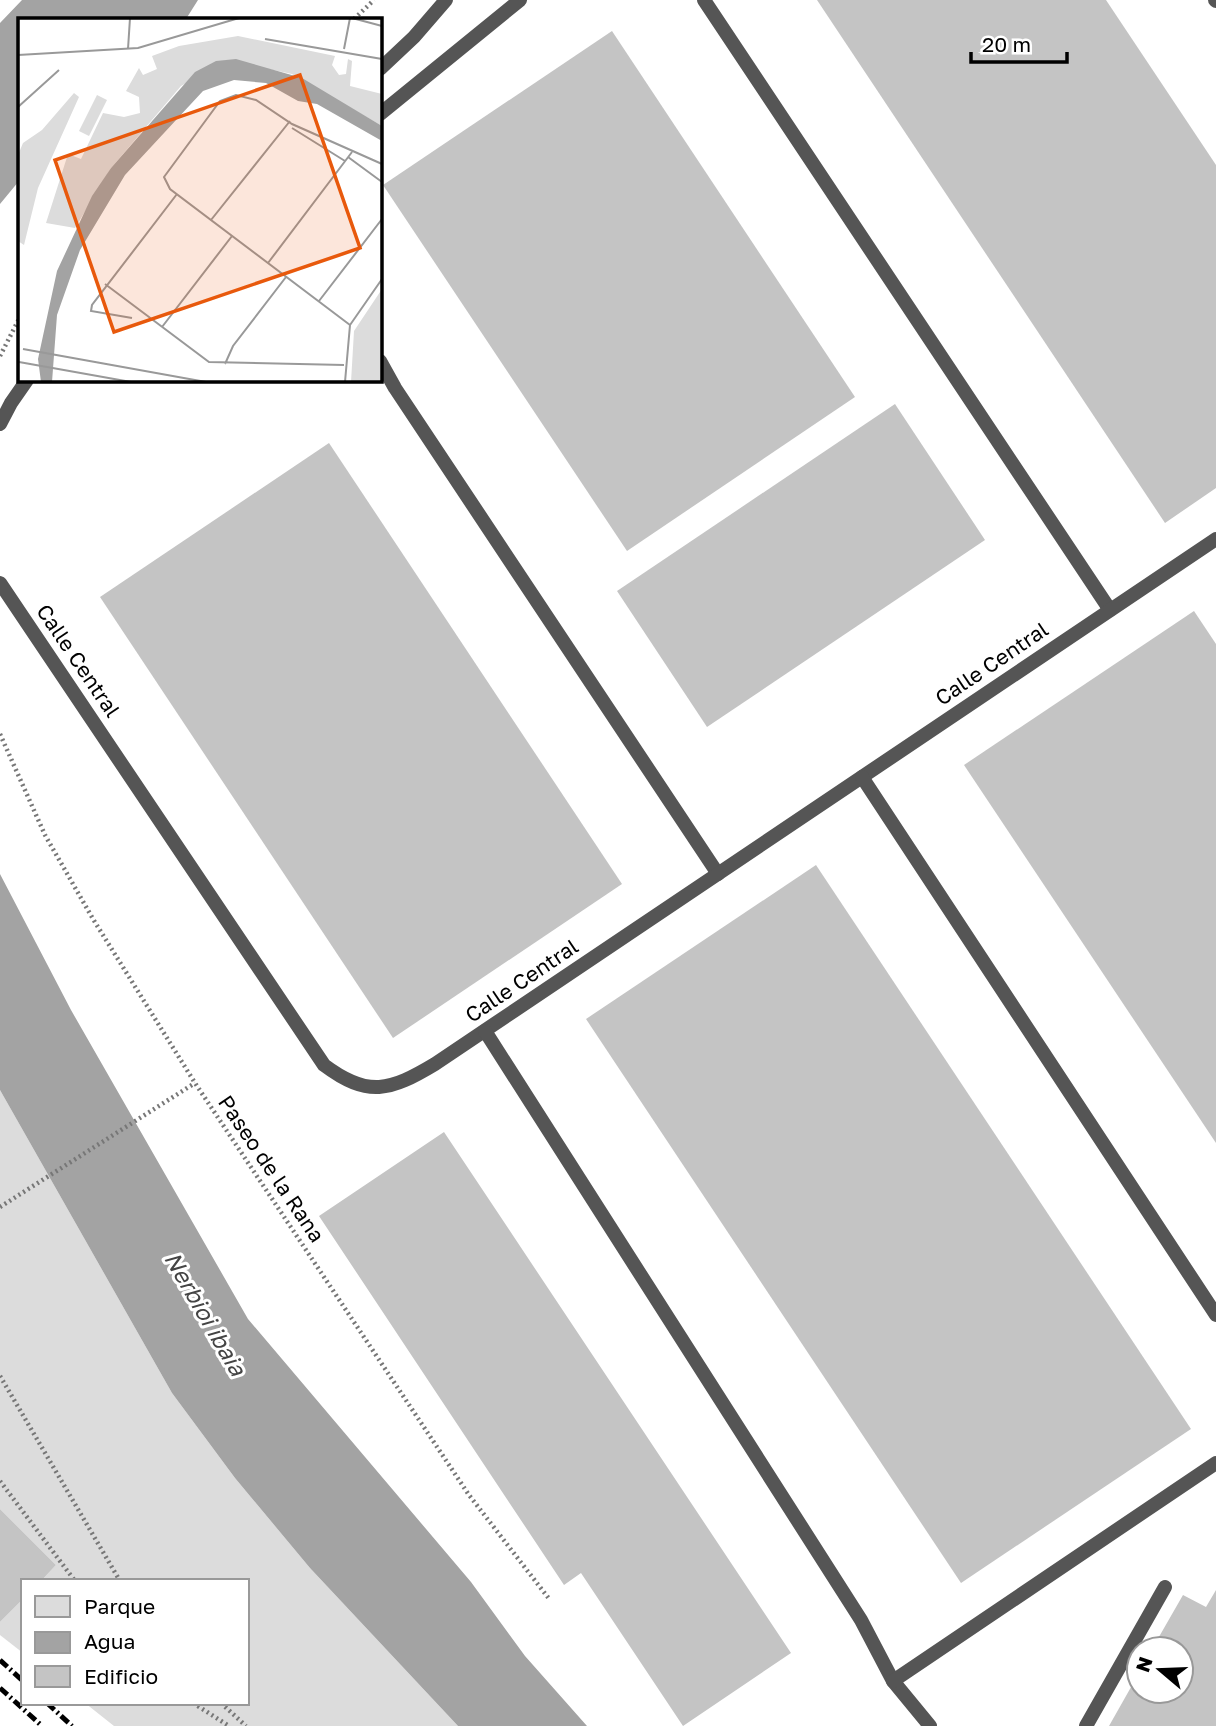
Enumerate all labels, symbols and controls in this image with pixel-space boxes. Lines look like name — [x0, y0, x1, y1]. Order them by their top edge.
inset map — [18, 18, 382, 382]
scale bar — [971, 21, 1067, 65]
text: 20 m — [982, 31, 1031, 57]
street label: Calle Central — [31, 599, 126, 722]
street label: Calle Central — [930, 616, 1053, 711]
street label: Calle Central — [460, 933, 583, 1028]
street label: Paseo de la Rana — [213, 1090, 331, 1247]
water label: Nerbioi ibaia — [159, 1247, 253, 1381]
legend — [21, 1579, 248, 1705]
text: Parque — [84, 1593, 155, 1619]
text: Agua — [84, 1628, 135, 1654]
north arrow — [1125, 1635, 1195, 1705]
text: N — [1130, 1654, 1157, 1675]
text: Edificio — [84, 1663, 158, 1689]

